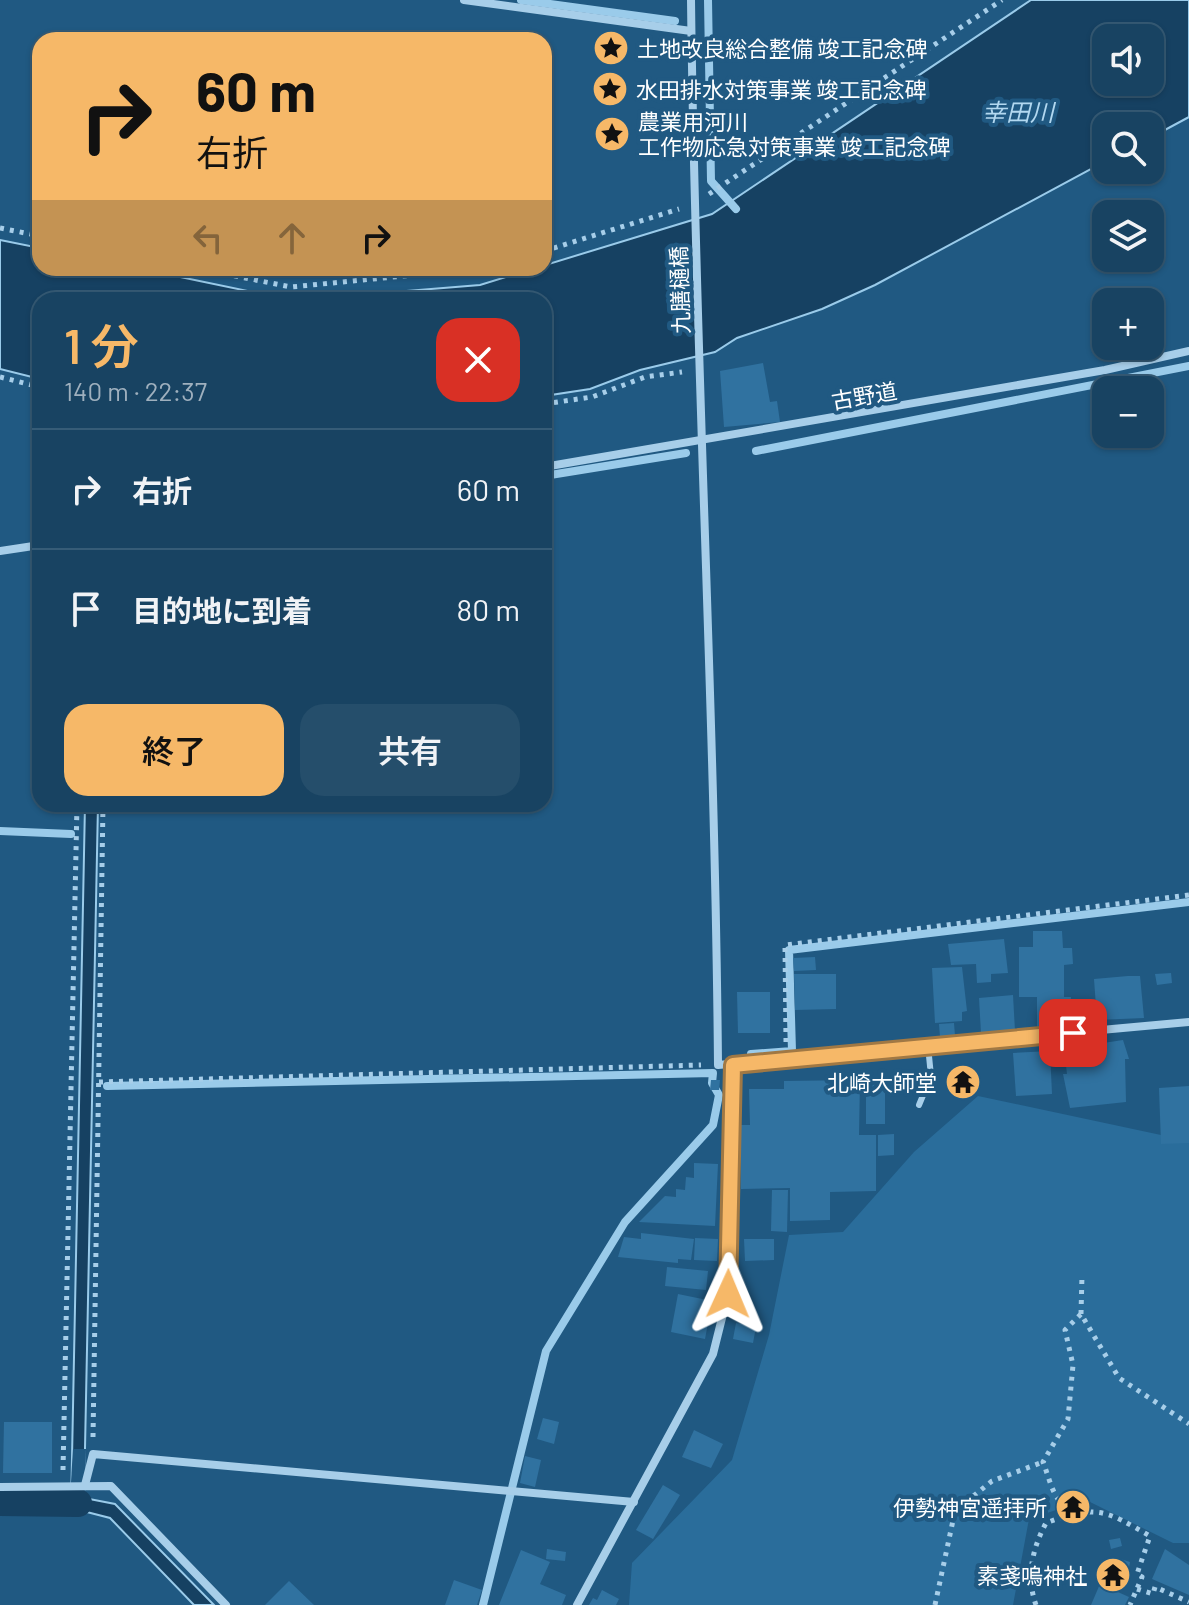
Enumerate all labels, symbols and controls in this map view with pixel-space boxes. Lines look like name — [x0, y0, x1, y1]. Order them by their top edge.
map controls — [1092, 24, 1164, 448]
button: sound — [1092, 24, 1164, 96]
place icon: 土地改良総合整備 竣工記念碑 — [592, 29, 630, 67]
place label: 土地改良総合整備 竣工記念碑 — [637, 35, 927, 61]
text: 60 m — [196, 56, 316, 123]
icon: right — [64, 64, 168, 168]
place icon: 水田排水対策事業 竣工記念碑 — [591, 70, 629, 108]
place label: 水田排水対策事業 竣工記念碑 — [636, 76, 926, 102]
water label: 幸田川 — [982, 97, 1057, 126]
place label: 農業用河川 工作物応急対策事業 竣工記念碑 — [638, 108, 950, 159]
button: search — [1092, 112, 1164, 184]
place icon: 農業用河川 工作物応急対策事業 竣工記念碑 — [593, 115, 631, 153]
text: 右折 — [196, 130, 268, 173]
button: layers — [1092, 200, 1164, 272]
icon: left — [186, 216, 230, 260]
icon: ahead — [270, 216, 314, 260]
icon: right — [354, 216, 398, 260]
street label: 九膳樋橋 — [664, 246, 694, 334]
button: + — [1092, 288, 1164, 360]
text: 1 分 — [64, 316, 139, 374]
button: close — [436, 318, 520, 402]
text: 140 m · 22:37 — [64, 375, 207, 406]
street label: 古野道 — [829, 376, 899, 414]
button: − — [1092, 376, 1164, 448]
icon: right — [64, 467, 108, 511]
text: 60 m — [457, 471, 520, 507]
text: 右折 — [132, 472, 192, 508]
icon: arrive — [64, 587, 108, 631]
text: 80 m — [457, 591, 520, 627]
text: 目的地に到着 — [132, 592, 312, 628]
button: 終了 — [64, 704, 284, 796]
button: 共有 — [300, 704, 520, 796]
pin — [1039, 999, 1107, 1067]
icon: arrive — [1051, 1011, 1095, 1055]
temple icon: 北崎大師堂 — [944, 1063, 982, 1101]
place label: 北崎大師堂 — [827, 1069, 937, 1095]
position arrow — [686, 1252, 770, 1336]
temple icon: 伊勢神宮遥拝所 — [1054, 1488, 1092, 1526]
place label: 伊勢神宮遥拝所 — [893, 1494, 1047, 1520]
temple icon: 素戔嗚神社 — [1094, 1556, 1132, 1594]
place label: 素戔嗚神社 — [977, 1562, 1087, 1588]

